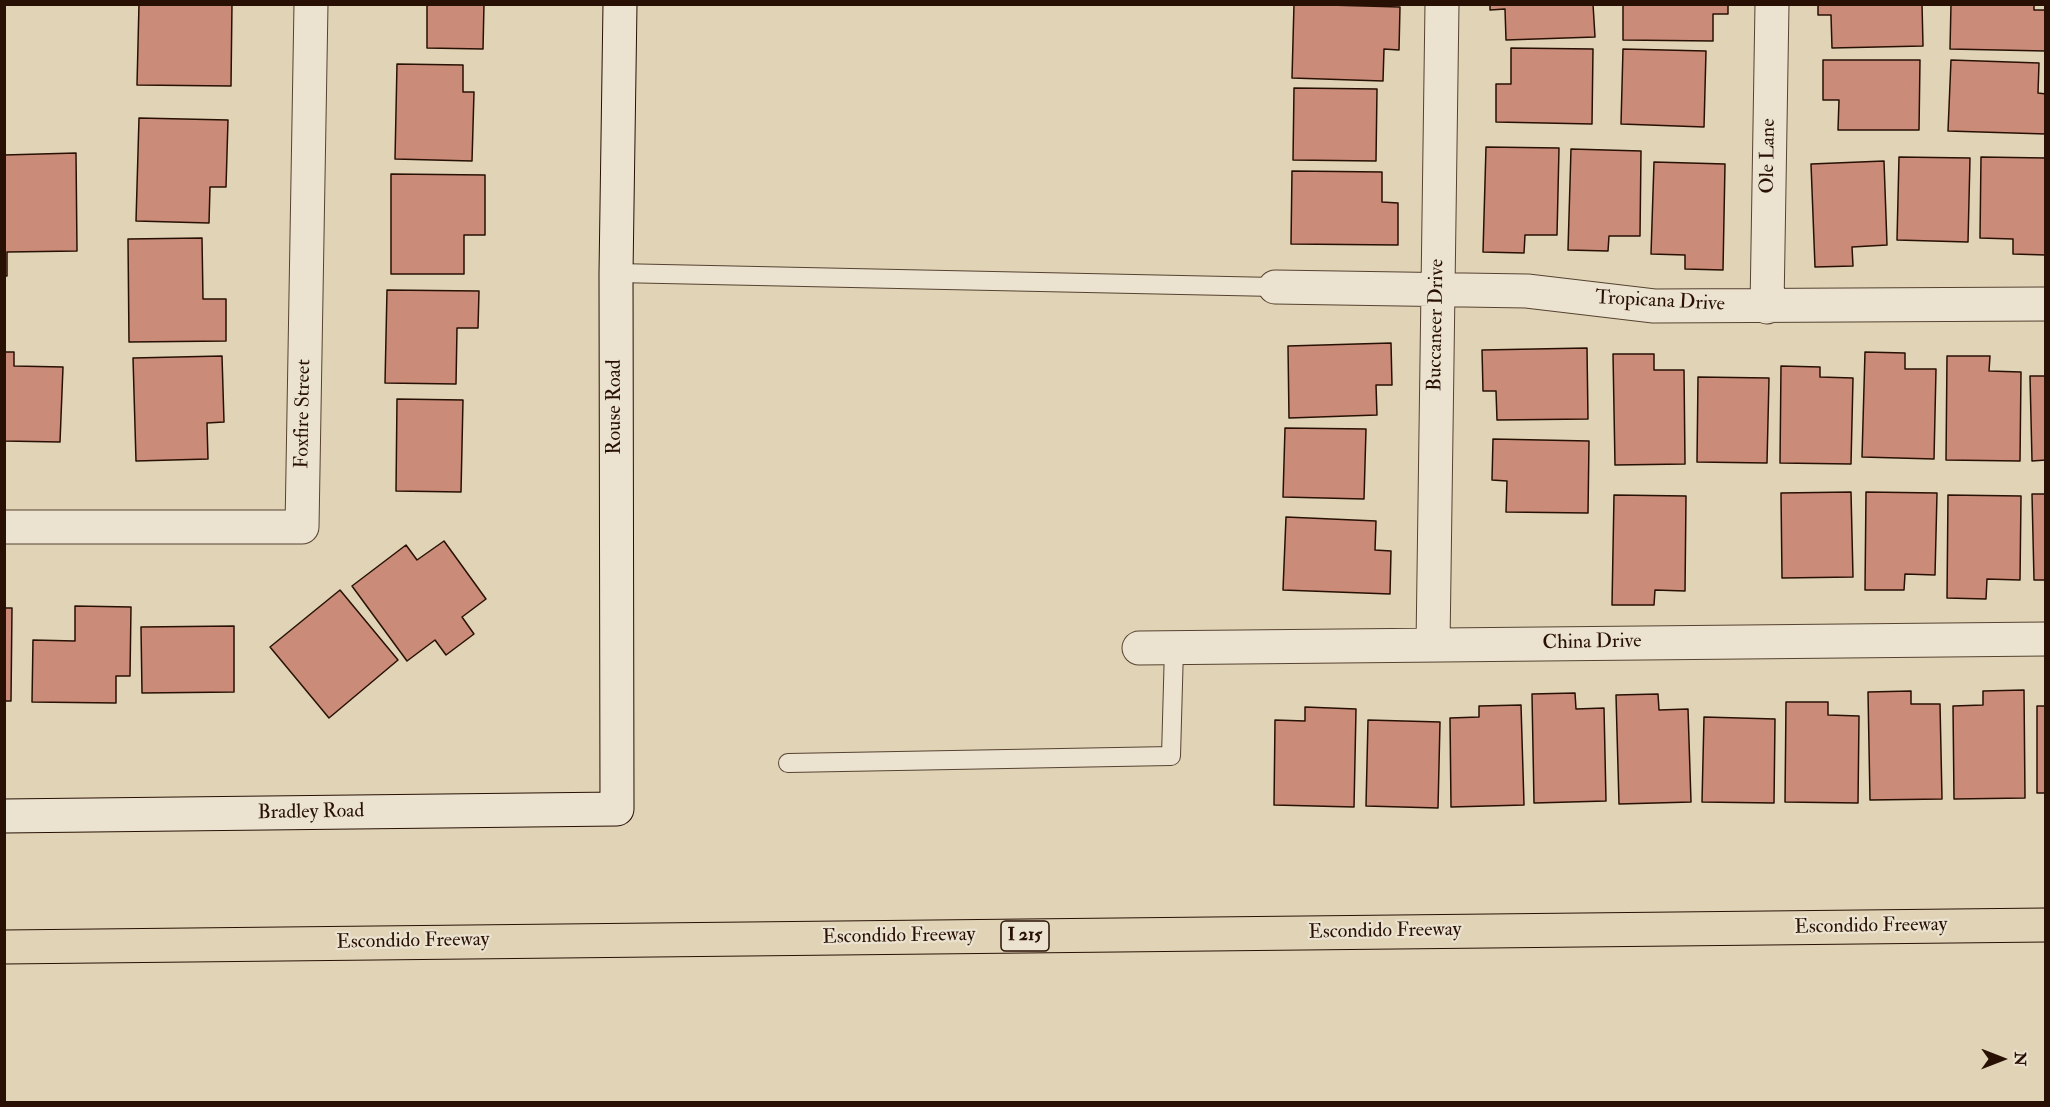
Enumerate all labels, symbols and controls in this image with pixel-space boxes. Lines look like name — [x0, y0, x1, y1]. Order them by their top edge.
street label: Ole Lane — [1756, 118, 1782, 194]
street label: Buccaneer Drive — [1424, 259, 1450, 391]
street label: Tropicana Drive — [1595, 287, 1725, 317]
street label: Foxfire Street — [291, 359, 317, 469]
street label: Rouse Road — [604, 359, 628, 455]
street label: China Drive — [1542, 630, 1642, 656]
street label: Bradley Road — [257, 800, 365, 826]
street label: Escondido Freeway — [1794, 914, 1948, 940]
street label: Escondido Freeway — [1308, 919, 1462, 945]
road number: I 215 — [1001, 921, 1049, 951]
street label: Escondido Freeway — [822, 924, 976, 950]
street label: Escondido Freeway — [336, 929, 490, 955]
north arrow — [1972, 1029, 2032, 1089]
text: N — [2010, 1052, 2030, 1066]

